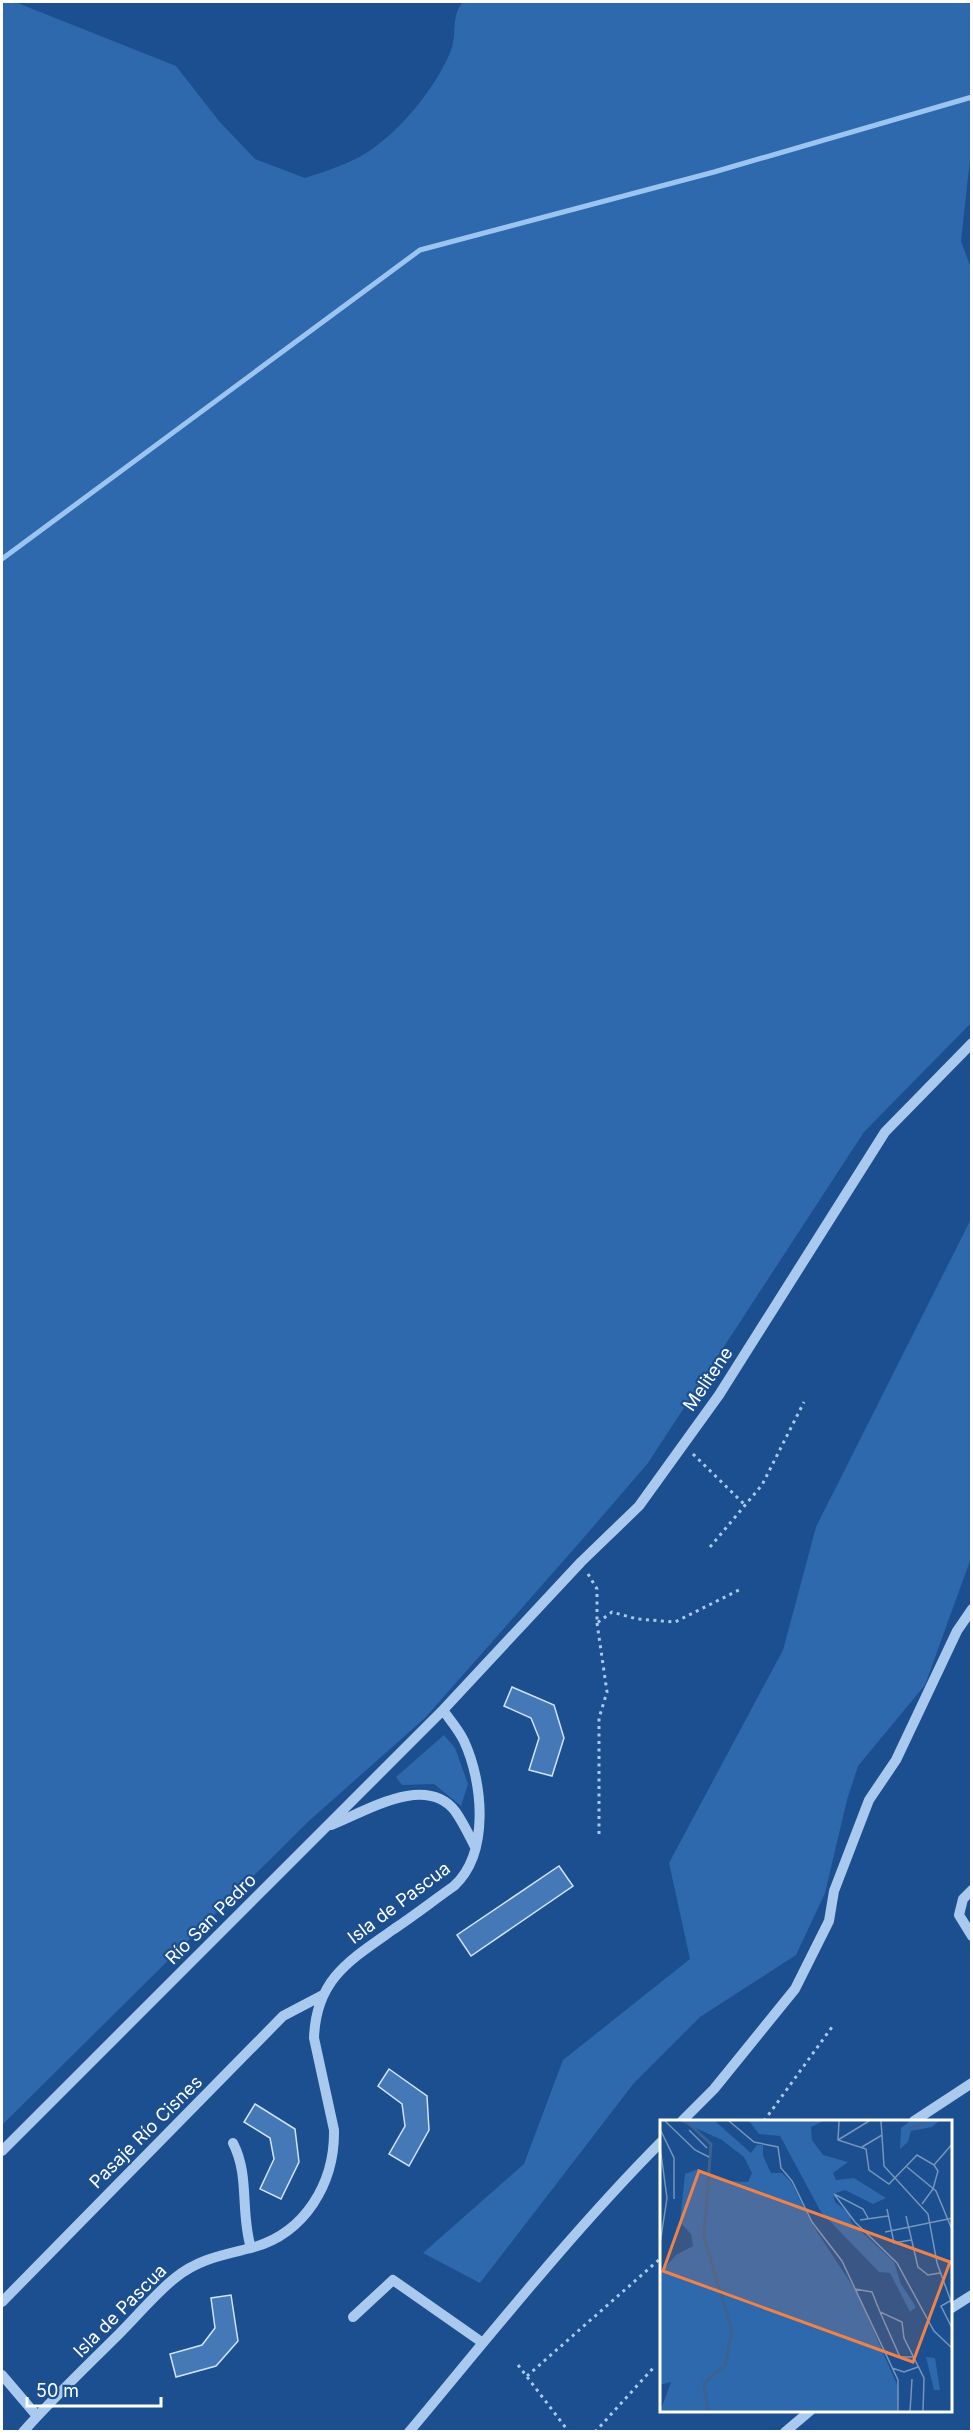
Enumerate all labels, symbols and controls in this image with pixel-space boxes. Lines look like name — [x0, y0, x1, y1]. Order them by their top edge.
street label: Melitene — [679, 1343, 737, 1415]
street label: Isla de Pascua — [343, 1857, 454, 1948]
street label: Río San Pedro — [161, 1869, 260, 1968]
street label: Pasaje Río Cisnes — [85, 2071, 206, 2192]
inset map — [660, 2120, 952, 2412]
street label: Isla de Pascua — [69, 2260, 170, 2361]
scale bar — [27, 2370, 160, 2408]
text: 50 m — [36, 2380, 79, 2401]

